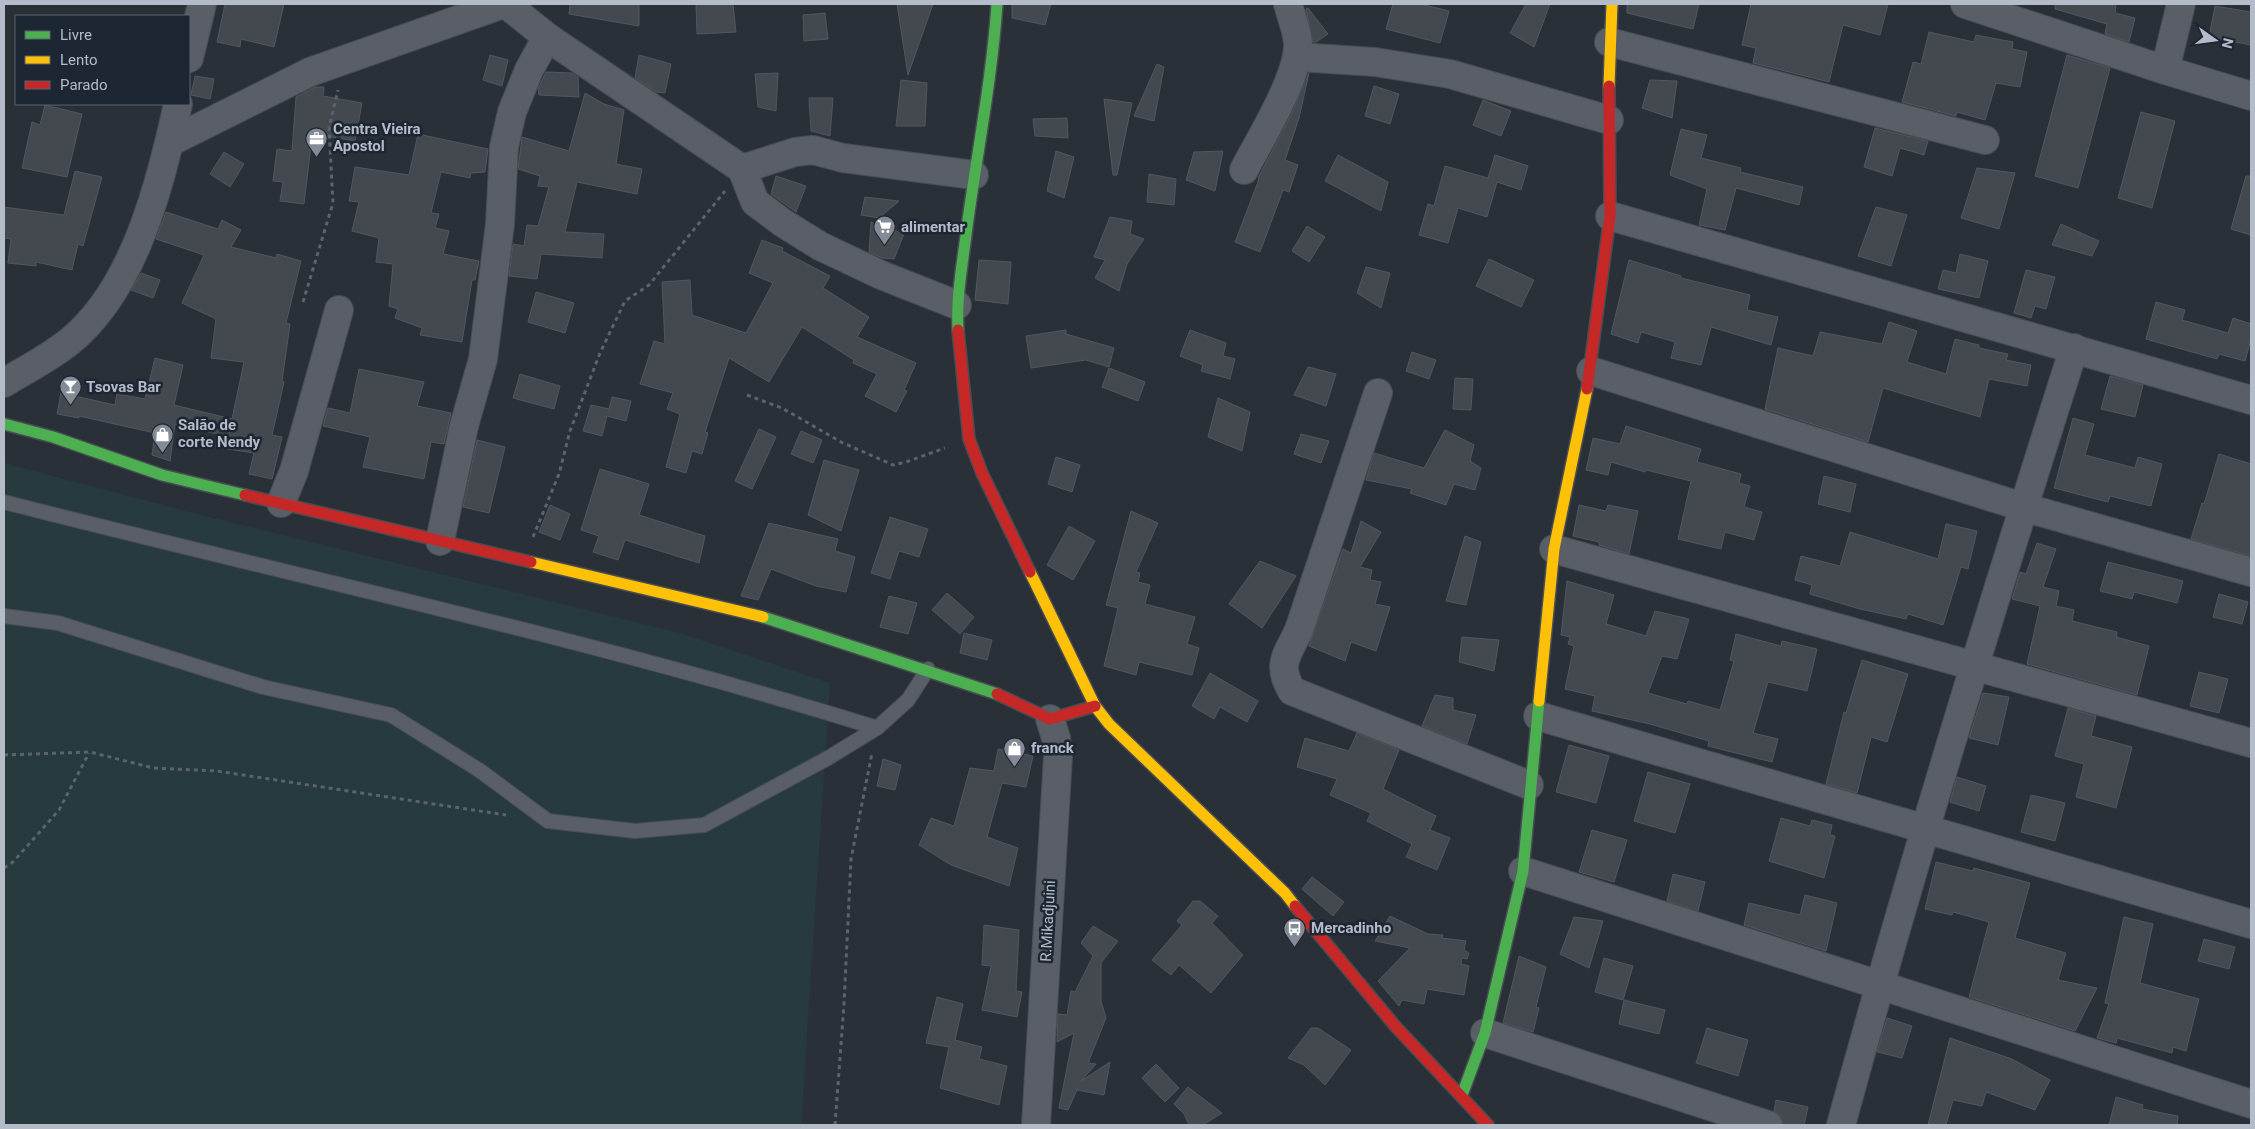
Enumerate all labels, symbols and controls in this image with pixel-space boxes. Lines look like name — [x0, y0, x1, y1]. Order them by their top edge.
legend — [15, 15, 190, 105]
north arrow — [2190, 15, 2240, 65]
text: Livre — [60, 26, 92, 44]
text: N — [2219, 36, 2237, 50]
text: Lento — [60, 51, 98, 69]
text: Parado — [60, 76, 108, 94]
place label: Centra Vieira Apostol — [333, 120, 421, 155]
office icon: Centra Vieira Apostol — [305, 126, 329, 157]
supermarket icon: alimentar — [873, 215, 897, 246]
place label: alimentar — [901, 218, 966, 236]
bar icon: Tsovas Bar — [58, 375, 82, 406]
place label: Tsovas Bar — [86, 378, 161, 396]
place label: Salão de corte Nendy — [178, 416, 261, 451]
shop icon: Salão de corte Nendy — [150, 422, 174, 453]
shop icon: franck — [1003, 736, 1027, 767]
place label: franck — [1031, 739, 1075, 757]
street label: R.Mikadjuini — [1037, 880, 1059, 962]
bus stop icon: Mercadinho — [1283, 916, 1307, 947]
place label: Mercadinho — [1311, 919, 1391, 937]

